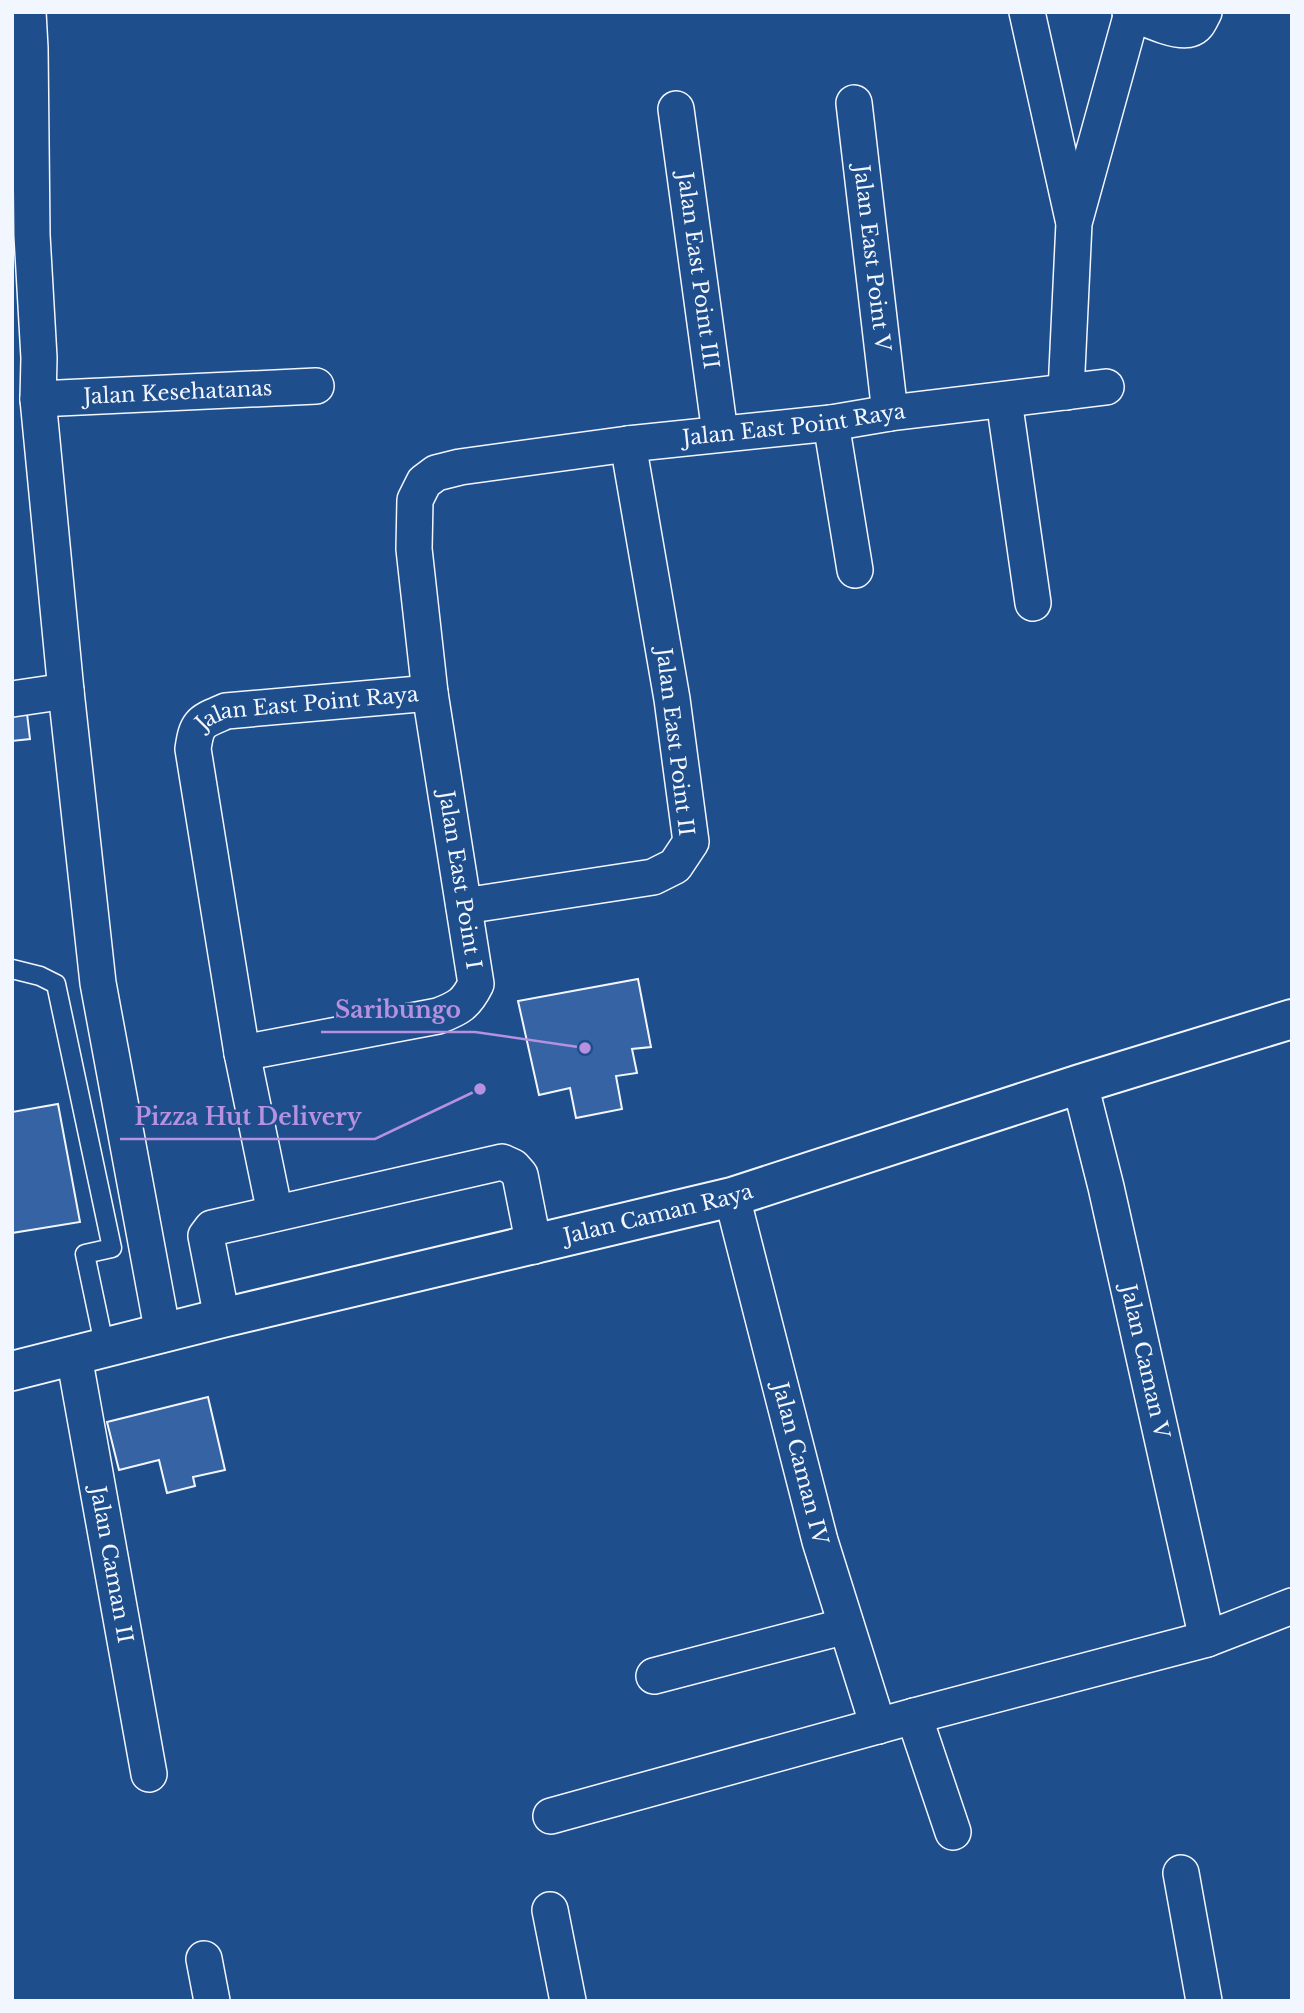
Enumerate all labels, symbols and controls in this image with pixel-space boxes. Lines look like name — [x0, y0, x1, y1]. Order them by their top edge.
street label: Jalan East Point V — [848, 160, 896, 353]
street label: Jalan East Point III — [671, 168, 724, 370]
street label: Jalan Kesehatanas — [80, 375, 273, 410]
street label: Jalan East Point Raya — [678, 398, 907, 452]
street label: Jalan East Point II — [650, 644, 699, 837]
street label: Jalan East Point Raya — [188, 681, 420, 738]
street label: Jalan East Point I — [433, 786, 487, 971]
callout: Saribungo — [321, 988, 475, 1032]
text: Saribungo — [335, 996, 461, 1024]
callout: Pizza Hut Delivery — [120, 1095, 375, 1139]
text: Pizza Hut Delivery — [134, 1103, 363, 1131]
street label: Jalan Caman Raya — [558, 1178, 757, 1250]
street label: Jalan Caman V — [1115, 1279, 1175, 1441]
street label: Jalan Caman IV — [766, 1377, 834, 1548]
street label: Jalan Caman II — [84, 1481, 138, 1645]

